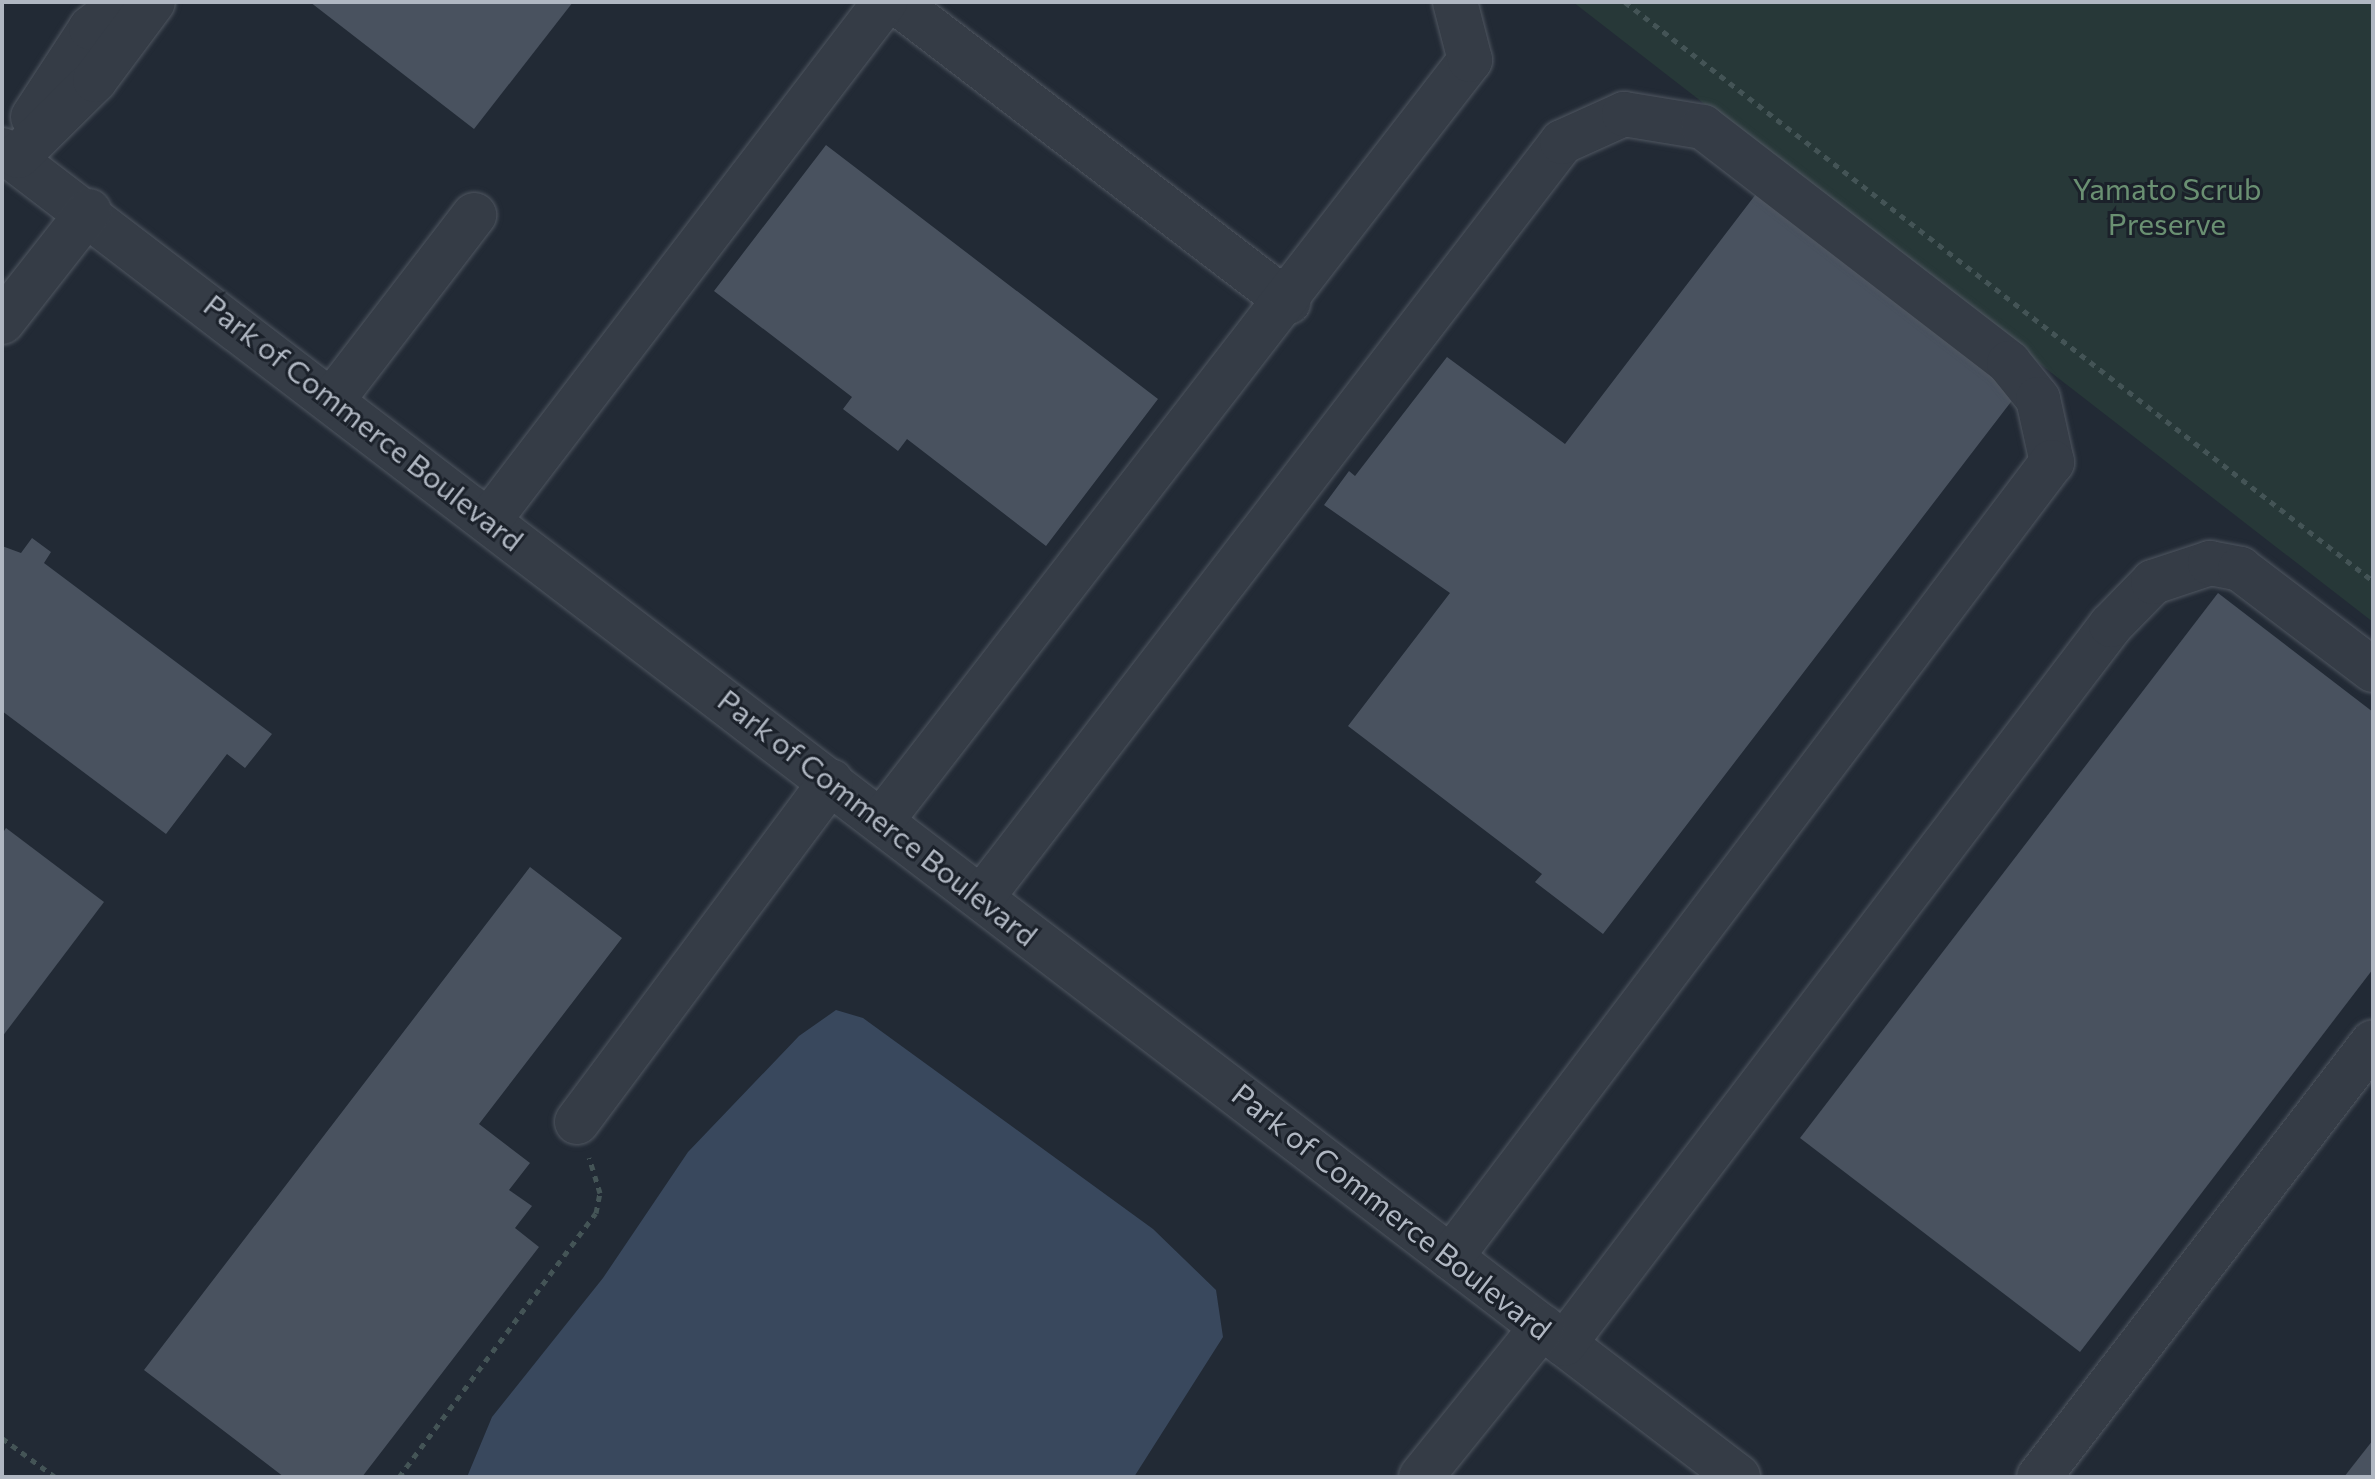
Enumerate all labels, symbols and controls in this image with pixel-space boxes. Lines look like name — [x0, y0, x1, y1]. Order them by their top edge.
park label: Yamato Scrub Preserve — [2073, 170, 2261, 240]
street label: Park of Commerce Boulevard — [197, 286, 531, 558]
street label: Park of Commerce Boulevard — [711, 681, 1045, 953]
street label: Park of Commerce Boulevard — [1225, 1075, 1559, 1347]

